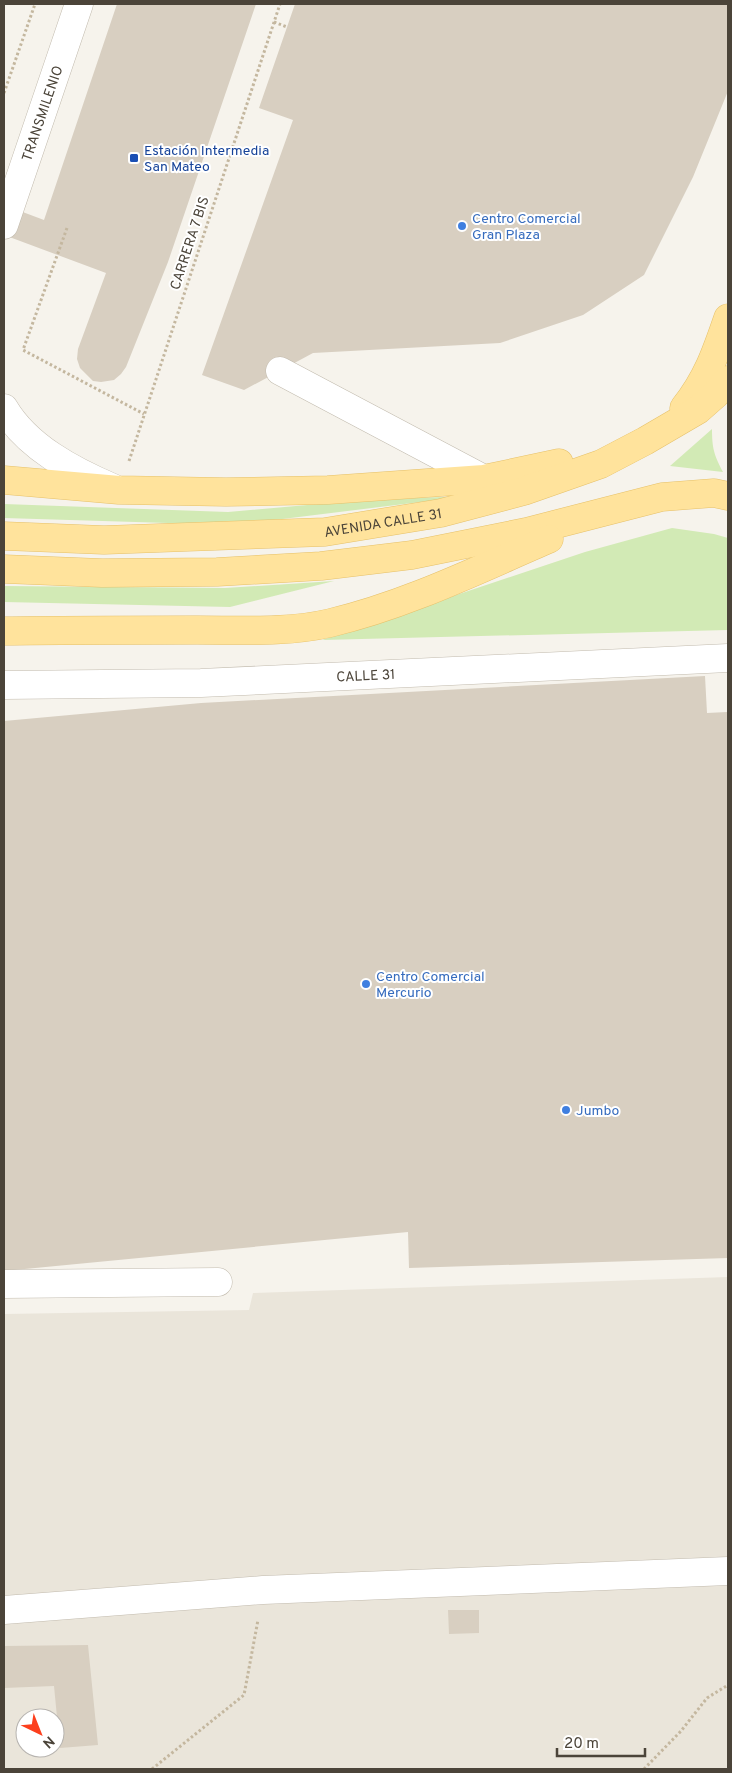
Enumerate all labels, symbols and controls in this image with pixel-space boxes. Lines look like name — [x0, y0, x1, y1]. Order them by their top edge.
street label: TRANSMILENIO — [19, 64, 67, 164]
place label: Estación Intermedia San Mateo — [144, 143, 269, 176]
marker: Estación Intermedia San Mateo — [128, 152, 140, 164]
street label: CARRERA 7 BIS — [167, 195, 214, 292]
place label: Centro Comercial Gran Plaza — [472, 211, 581, 244]
marker: Centro Comercial Gran Plaza — [456, 220, 468, 232]
street label: AVENIDA CALLE 31 — [323, 506, 444, 542]
street label: CALLE 31 — [336, 667, 396, 687]
place label: Centro Comercial Mercurio — [376, 969, 485, 1002]
marker: Centro Comercial Mercurio — [360, 978, 372, 990]
place label: Jumbo — [576, 1103, 620, 1120]
marker: Jumbo — [560, 1104, 572, 1116]
north arrow — [15, 1708, 65, 1758]
scale bar — [557, 1726, 644, 1758]
text: N — [38, 1732, 57, 1751]
text: 20 m — [564, 1735, 599, 1754]

